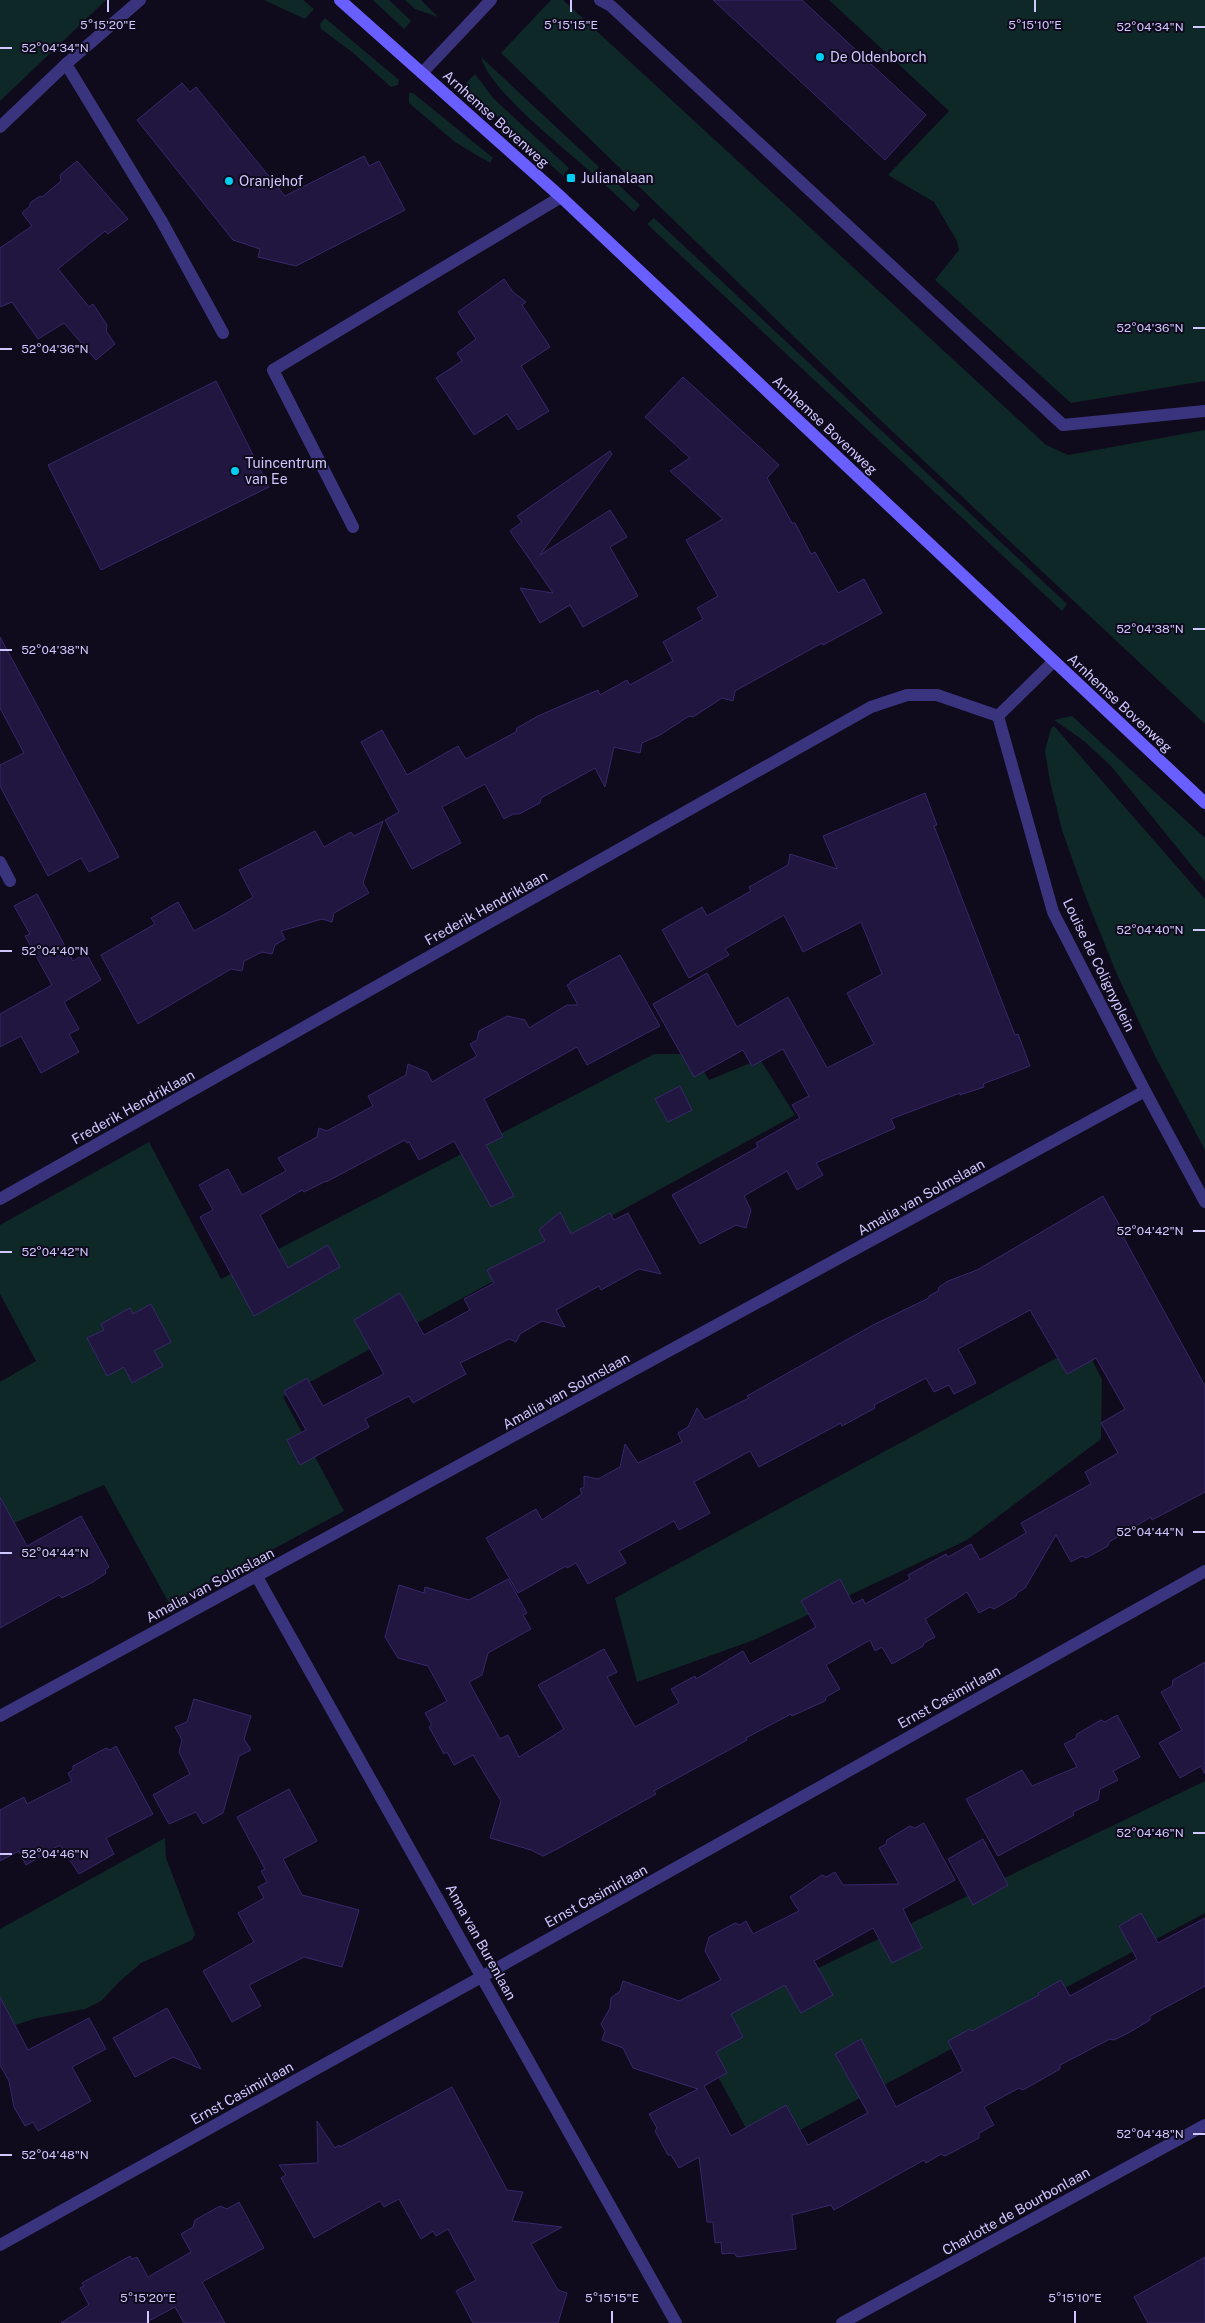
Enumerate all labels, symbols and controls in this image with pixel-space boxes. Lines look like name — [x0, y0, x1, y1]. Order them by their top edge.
text: 5°15'20"E — [80, 18, 136, 32]
text: 5°15'15"E — [544, 18, 598, 32]
text: 5°15'10"E — [1008, 18, 1062, 32]
text: 52°04'34"N — [1116, 20, 1184, 34]
text: 52°04'34"N — [21, 41, 89, 55]
place label: De Oldenborch — [830, 49, 927, 65]
marker: De Oldenborch — [814, 51, 826, 63]
street label: Arnhemse Bovenweg — [440, 67, 553, 171]
place label: Julianalaan — [581, 170, 654, 186]
marker: Julianalaan — [565, 172, 577, 184]
place label: Oranjehof — [239, 173, 304, 189]
marker: Oranjehof — [223, 175, 235, 187]
text: 52°04'36"N — [1116, 321, 1184, 335]
text: 52°04'36"N — [21, 342, 89, 356]
street label: Arnhemse Bovenweg — [769, 372, 881, 478]
place label: Tuincentrum van Ee — [245, 455, 327, 487]
marker: Tuincentrum van Ee — [229, 465, 241, 477]
text: 52°04'38"N — [1116, 622, 1184, 636]
text: 52°04'38"N — [21, 643, 89, 657]
street label: Arnhemse Bovenweg — [1064, 650, 1176, 756]
street label: Frederik Hendriklaan — [422, 868, 550, 948]
street label: Louise de Colignyplein — [1060, 896, 1138, 1034]
text: 52°04'40"N — [1116, 923, 1184, 937]
text: 52°04'40"N — [21, 944, 89, 958]
street label: Frederik Hendriklaan — [69, 1067, 197, 1147]
street label: Amalia van Solmslaan — [855, 1155, 987, 1239]
text: 52°04'42"N — [1116, 1224, 1184, 1238]
text: 52°04'42"N — [21, 1245, 89, 1259]
street label: Amalia van Solmslaan — [500, 1349, 632, 1433]
text: 52°04'44"N — [1116, 1525, 1184, 1539]
street label: Amalia van Solmslaan — [143, 1544, 277, 1626]
text: 52°04'44"N — [21, 1546, 89, 1560]
street label: Ernst Casimirlaan — [895, 1662, 1003, 1732]
text: 52°04'46"N — [1116, 1826, 1184, 1840]
text: 52°04'46"N — [21, 1847, 89, 1861]
street label: Ernst Casimirlaan — [542, 1861, 650, 1931]
street label: Anna van Burenlaan — [443, 1881, 519, 2003]
street label: Ernst Casimirlaan — [188, 2058, 296, 2128]
text: 52°04'48"N — [1116, 2127, 1184, 2141]
text: 52°04'48"N — [21, 2148, 89, 2162]
street label: Charlotte de Bourbonlaan — [939, 2164, 1093, 2258]
text: 5°15'20"E — [120, 2291, 176, 2305]
text: 5°15'15"E — [585, 2291, 639, 2305]
text: 5°15'10"E — [1048, 2291, 1102, 2305]

